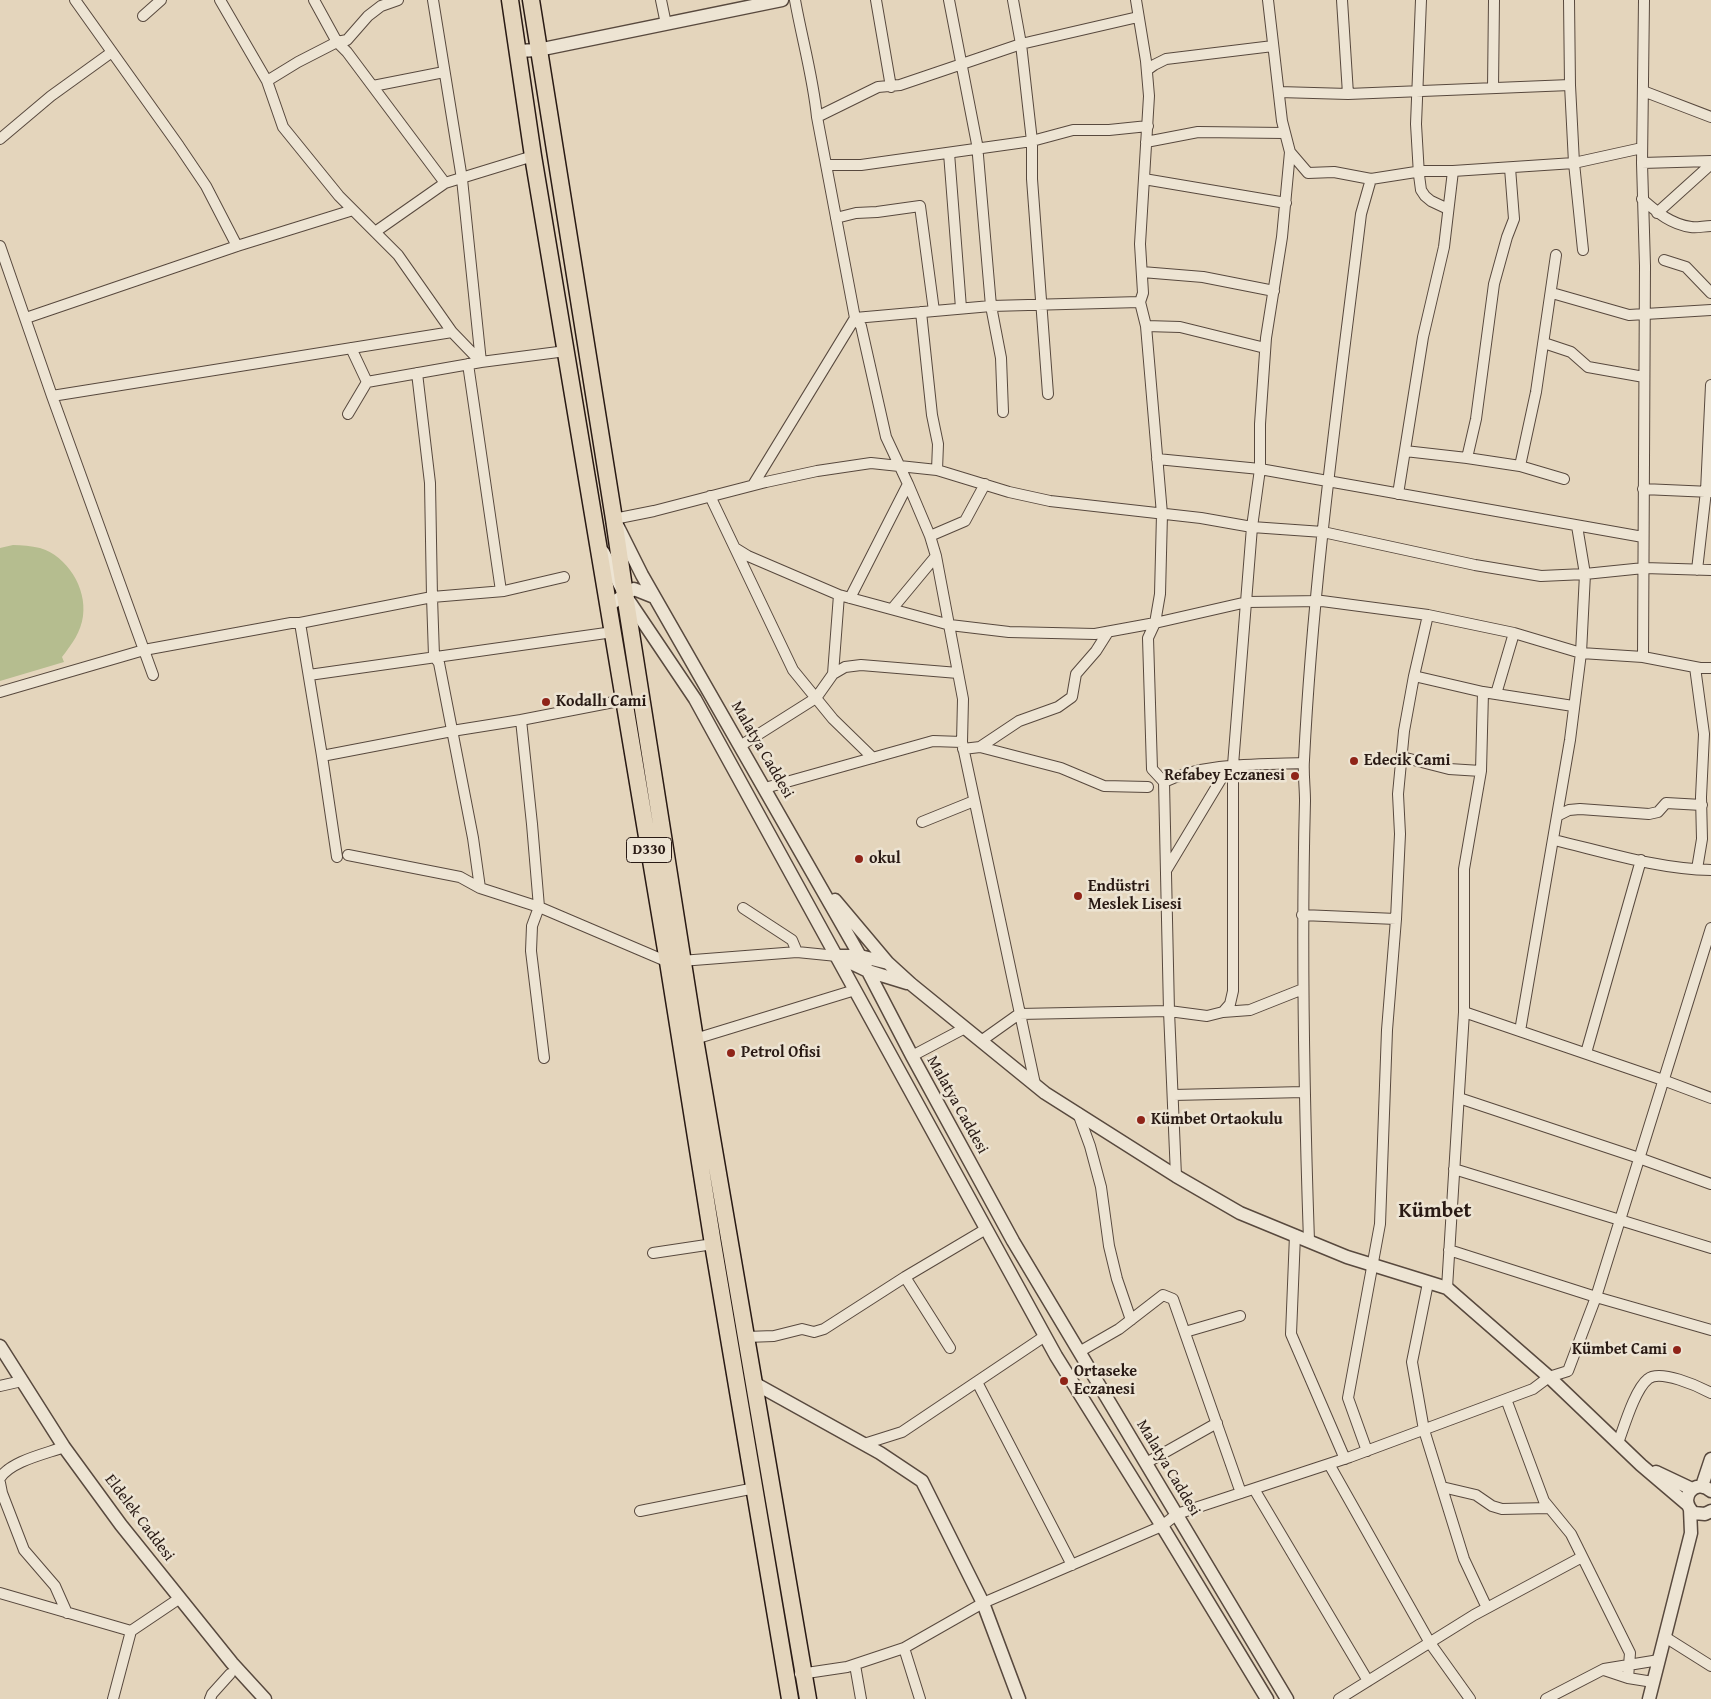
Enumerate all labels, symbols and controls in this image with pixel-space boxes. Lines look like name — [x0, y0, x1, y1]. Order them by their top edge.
place label: Kodallı Cami — [556, 692, 646, 712]
marker: Kodallı Cami — [540, 696, 552, 708]
street label: Malatya Caddesi — [726, 698, 798, 802]
place label: Edecik Cami — [1364, 751, 1450, 771]
marker: Edecik Cami — [1348, 755, 1360, 767]
place label: Refabey Eczanesi — [1164, 766, 1285, 786]
marker: Refabey Eczanesi — [1289, 770, 1301, 782]
road number: D330 — [626, 838, 672, 862]
place label: okul — [869, 849, 901, 869]
marker: okul — [853, 853, 865, 865]
place label: Endüstri Meslek Lisesi — [1088, 877, 1182, 915]
marker: Endüstri Meslek Lisesi — [1072, 890, 1084, 902]
place label: Petrol Ofisi — [741, 1043, 821, 1063]
marker: Petrol Ofisi — [725, 1047, 737, 1059]
street label: Malatya Caddesi — [922, 1053, 992, 1157]
place label: Kümbet Ortaokulu — [1151, 1110, 1283, 1130]
marker: Kümbet Ortaokulu — [1135, 1114, 1147, 1126]
district label: Kümbet — [1398, 1199, 1472, 1225]
place label: Kümbet Cami — [1572, 1340, 1667, 1360]
marker: Kümbet Cami — [1671, 1344, 1683, 1356]
place label: Ortaseke Eczanesi — [1074, 1362, 1137, 1400]
marker: Ortaseke Eczanesi — [1058, 1375, 1070, 1387]
street label: Malatya Caddesi — [1132, 1416, 1204, 1520]
street label: Eldelek Caddesi — [100, 1471, 178, 1565]

